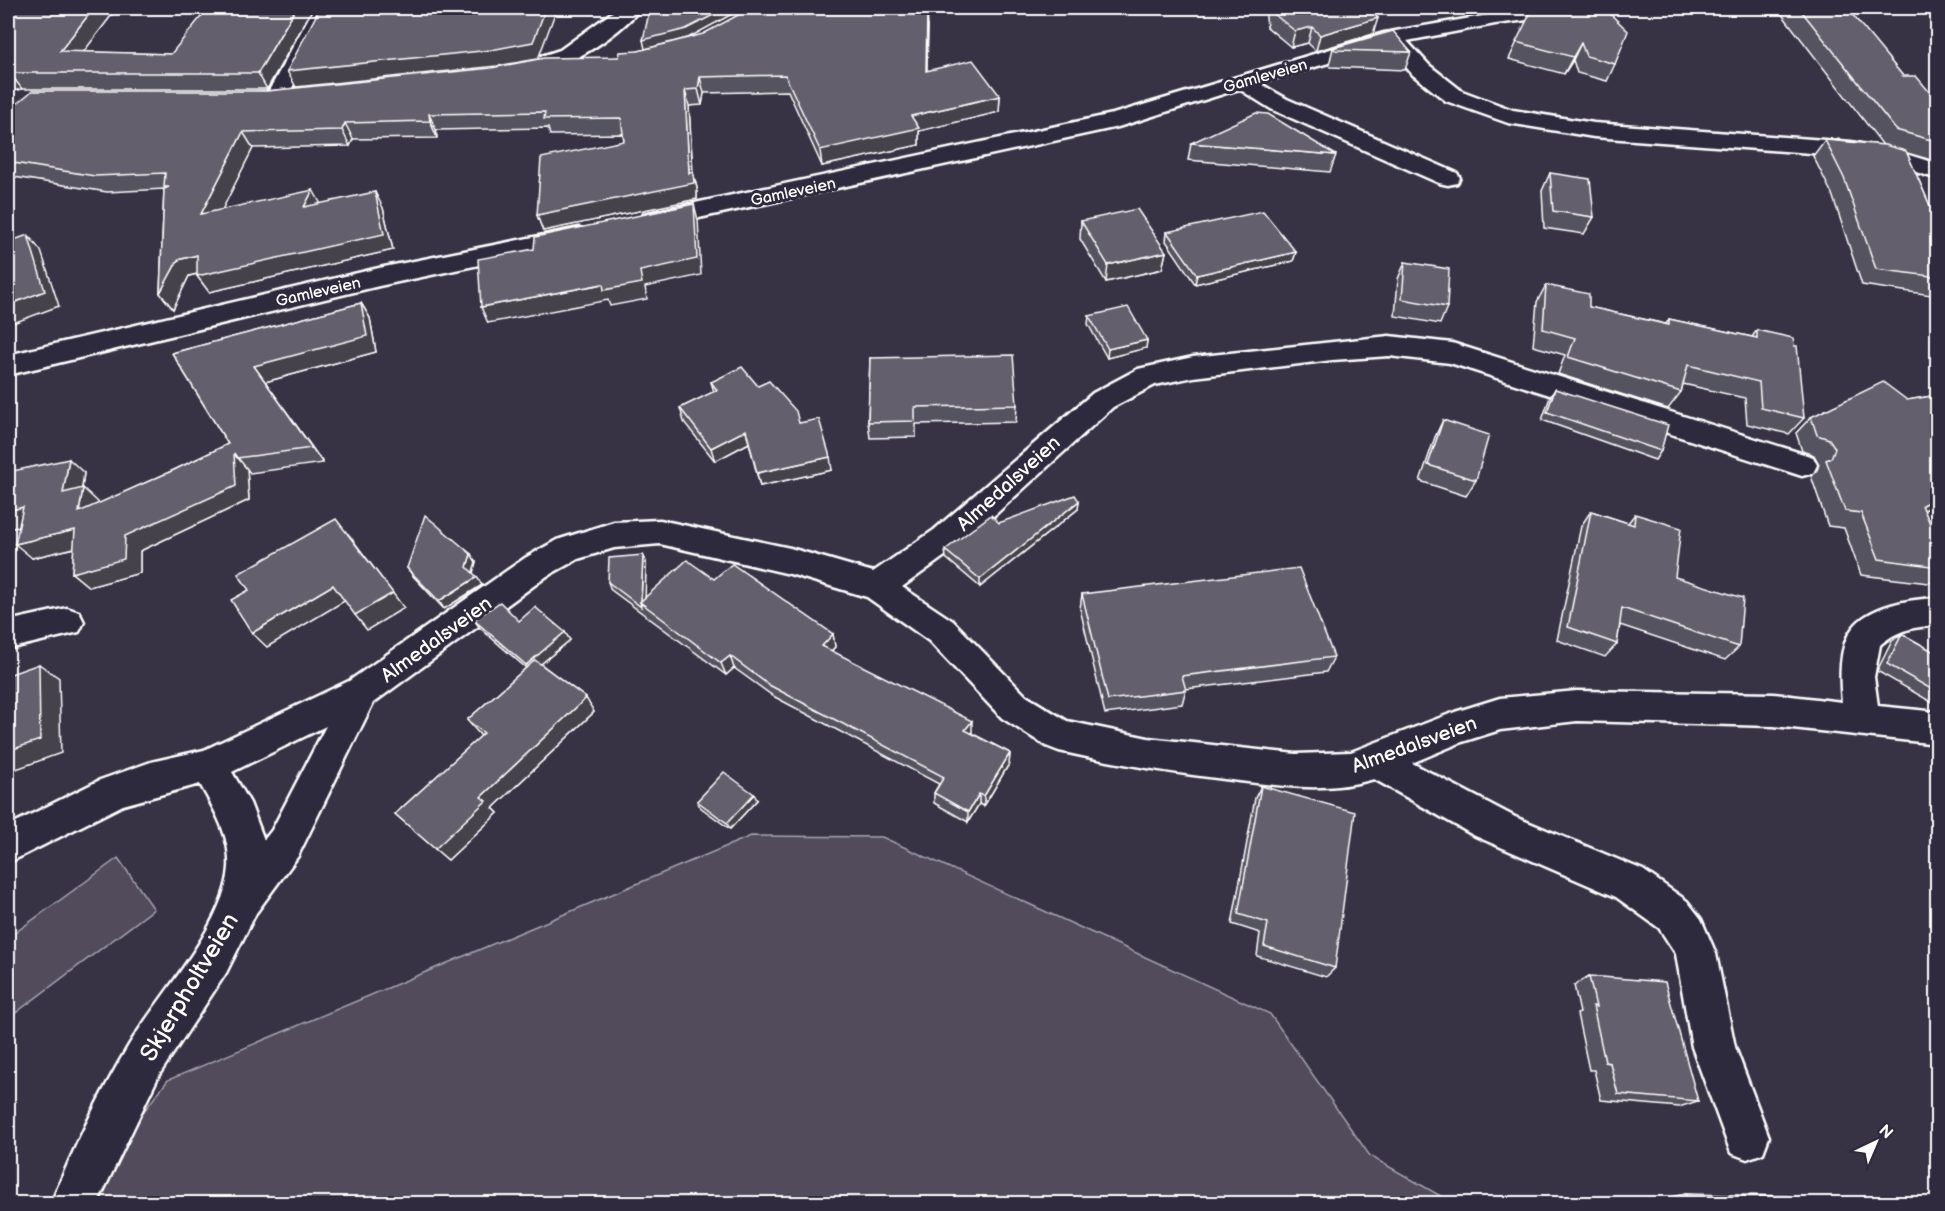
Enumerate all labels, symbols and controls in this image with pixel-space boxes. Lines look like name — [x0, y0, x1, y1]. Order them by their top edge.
street label: Gamleveien — [1221, 55, 1310, 97]
street label: Gamleveien — [749, 174, 838, 211]
street label: Gamleveien — [274, 273, 363, 311]
street label: Almedalsveien — [952, 431, 1065, 537]
street label: Almedalsveien — [376, 592, 497, 688]
street label: Almedalsveien — [1349, 711, 1480, 779]
street label: Skjerpholtveien — [134, 908, 245, 1067]
north arrow — [1846, 1112, 1906, 1172]
text: N — [1874, 1121, 1896, 1143]

